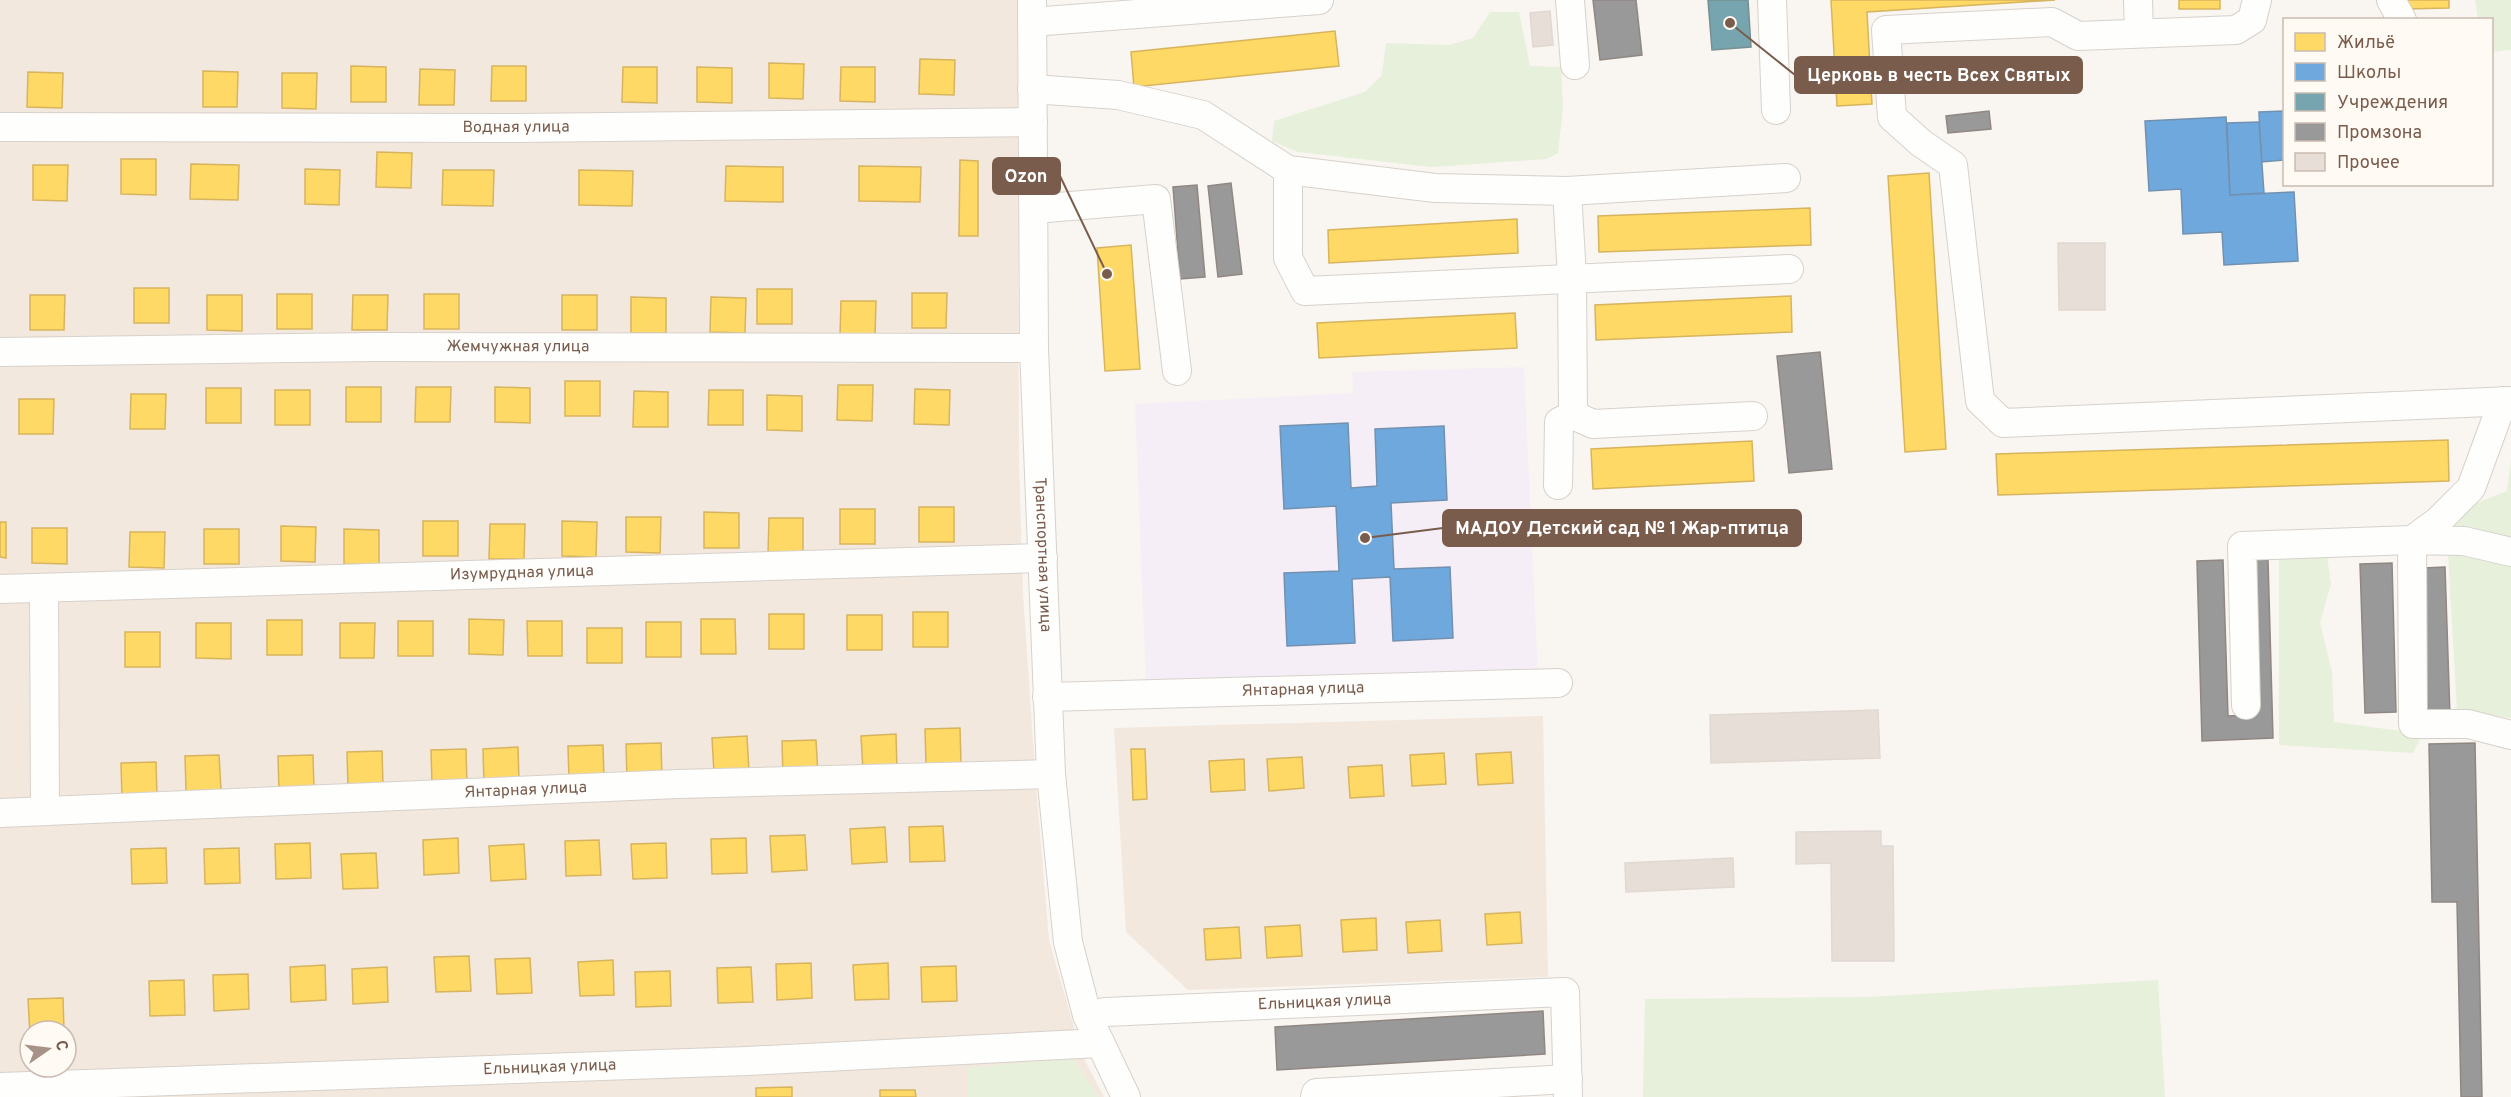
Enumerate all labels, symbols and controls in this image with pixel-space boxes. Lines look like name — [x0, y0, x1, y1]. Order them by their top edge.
legend — [2283, 18, 2493, 186]
text: Жильё — [2337, 32, 2395, 55]
callout: Церковь в честь Всех Святых — [1795, 57, 2082, 93]
text: Школы — [2337, 62, 2401, 85]
text: Церковь в честь Всех Святых — [1807, 65, 2071, 88]
text: Учреждения — [2337, 92, 2448, 115]
street label: Водная улица — [462, 117, 570, 138]
text: Промзона — [2337, 122, 2422, 145]
text: Прочее — [2337, 152, 2400, 175]
callout: Ozon — [993, 158, 1060, 194]
text: Ozon — [1005, 166, 1047, 189]
street label: Жемчужная улица — [447, 337, 589, 357]
street label: Транспортная улица — [1029, 477, 1055, 633]
callout: МАДОУ Детский сад № 1 Жар-птитца — [1443, 510, 1801, 546]
text: МАДОУ Детский сад № 1 Жар-птитца — [1455, 518, 1789, 541]
street label: Изумрудная улица — [449, 561, 594, 586]
street label: Янтарная улица — [1241, 678, 1365, 702]
street label: Янтарная улица — [464, 778, 587, 803]
street label: Ельницкая улица — [1257, 990, 1392, 1015]
north arrow — [18, 1019, 78, 1079]
text: С — [50, 1038, 72, 1053]
street label: Ельницкая улица — [483, 1056, 617, 1080]

